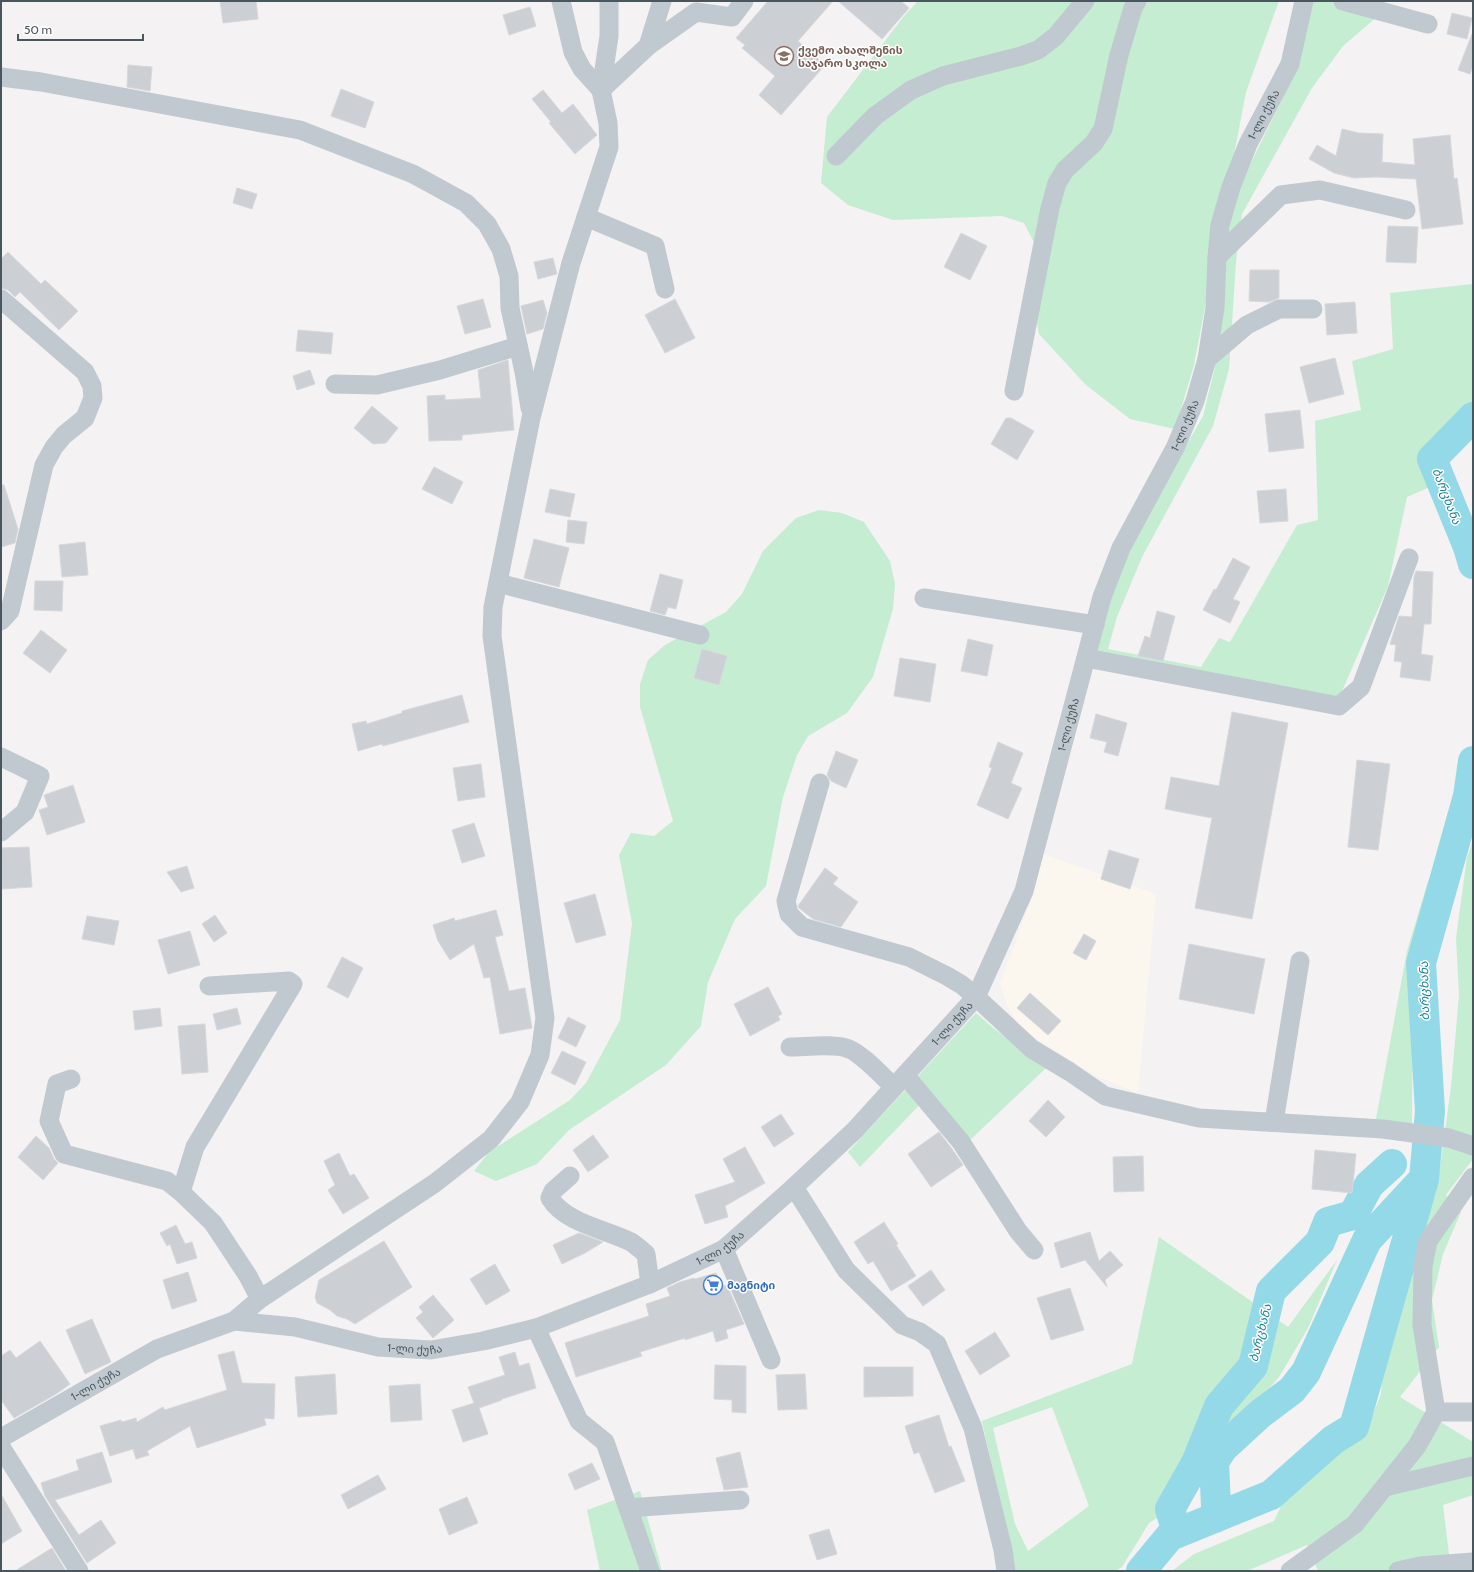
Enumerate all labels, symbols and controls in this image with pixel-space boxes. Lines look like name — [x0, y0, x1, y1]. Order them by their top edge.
scale bar — [18, 16, 143, 42]
text: 50 m — [24, 22, 52, 37]
place label: ქვემო ახალშენის საჯარო სკოლა — [798, 43, 903, 70]
school or university icon: ქვემო ახალშენის საჯარო სკოლა — [773, 45, 795, 67]
street label: 1-ლი ქუჩა — [1245, 87, 1282, 142]
street label: 1-ლი ქუჩა — [1168, 397, 1202, 454]
water label: ბარცხანა — [1429, 466, 1465, 527]
street label: 1-ლი ქუჩა — [1054, 696, 1082, 753]
water label: ბარცხანა — [1416, 961, 1432, 1021]
street label: 1-ლი ქუჩა — [928, 998, 976, 1048]
street label: 1-ლი ქუჩა — [694, 1227, 747, 1268]
supermarket icon: მაგნიტი — [702, 1274, 724, 1296]
place label: მაგნიტი — [727, 1278, 776, 1292]
water label: ბარცხანა — [1246, 1302, 1275, 1363]
street label: 1-ლი ქუჩა — [387, 1341, 443, 1357]
street label: 1-ლი ქუჩა — [68, 1364, 123, 1404]

